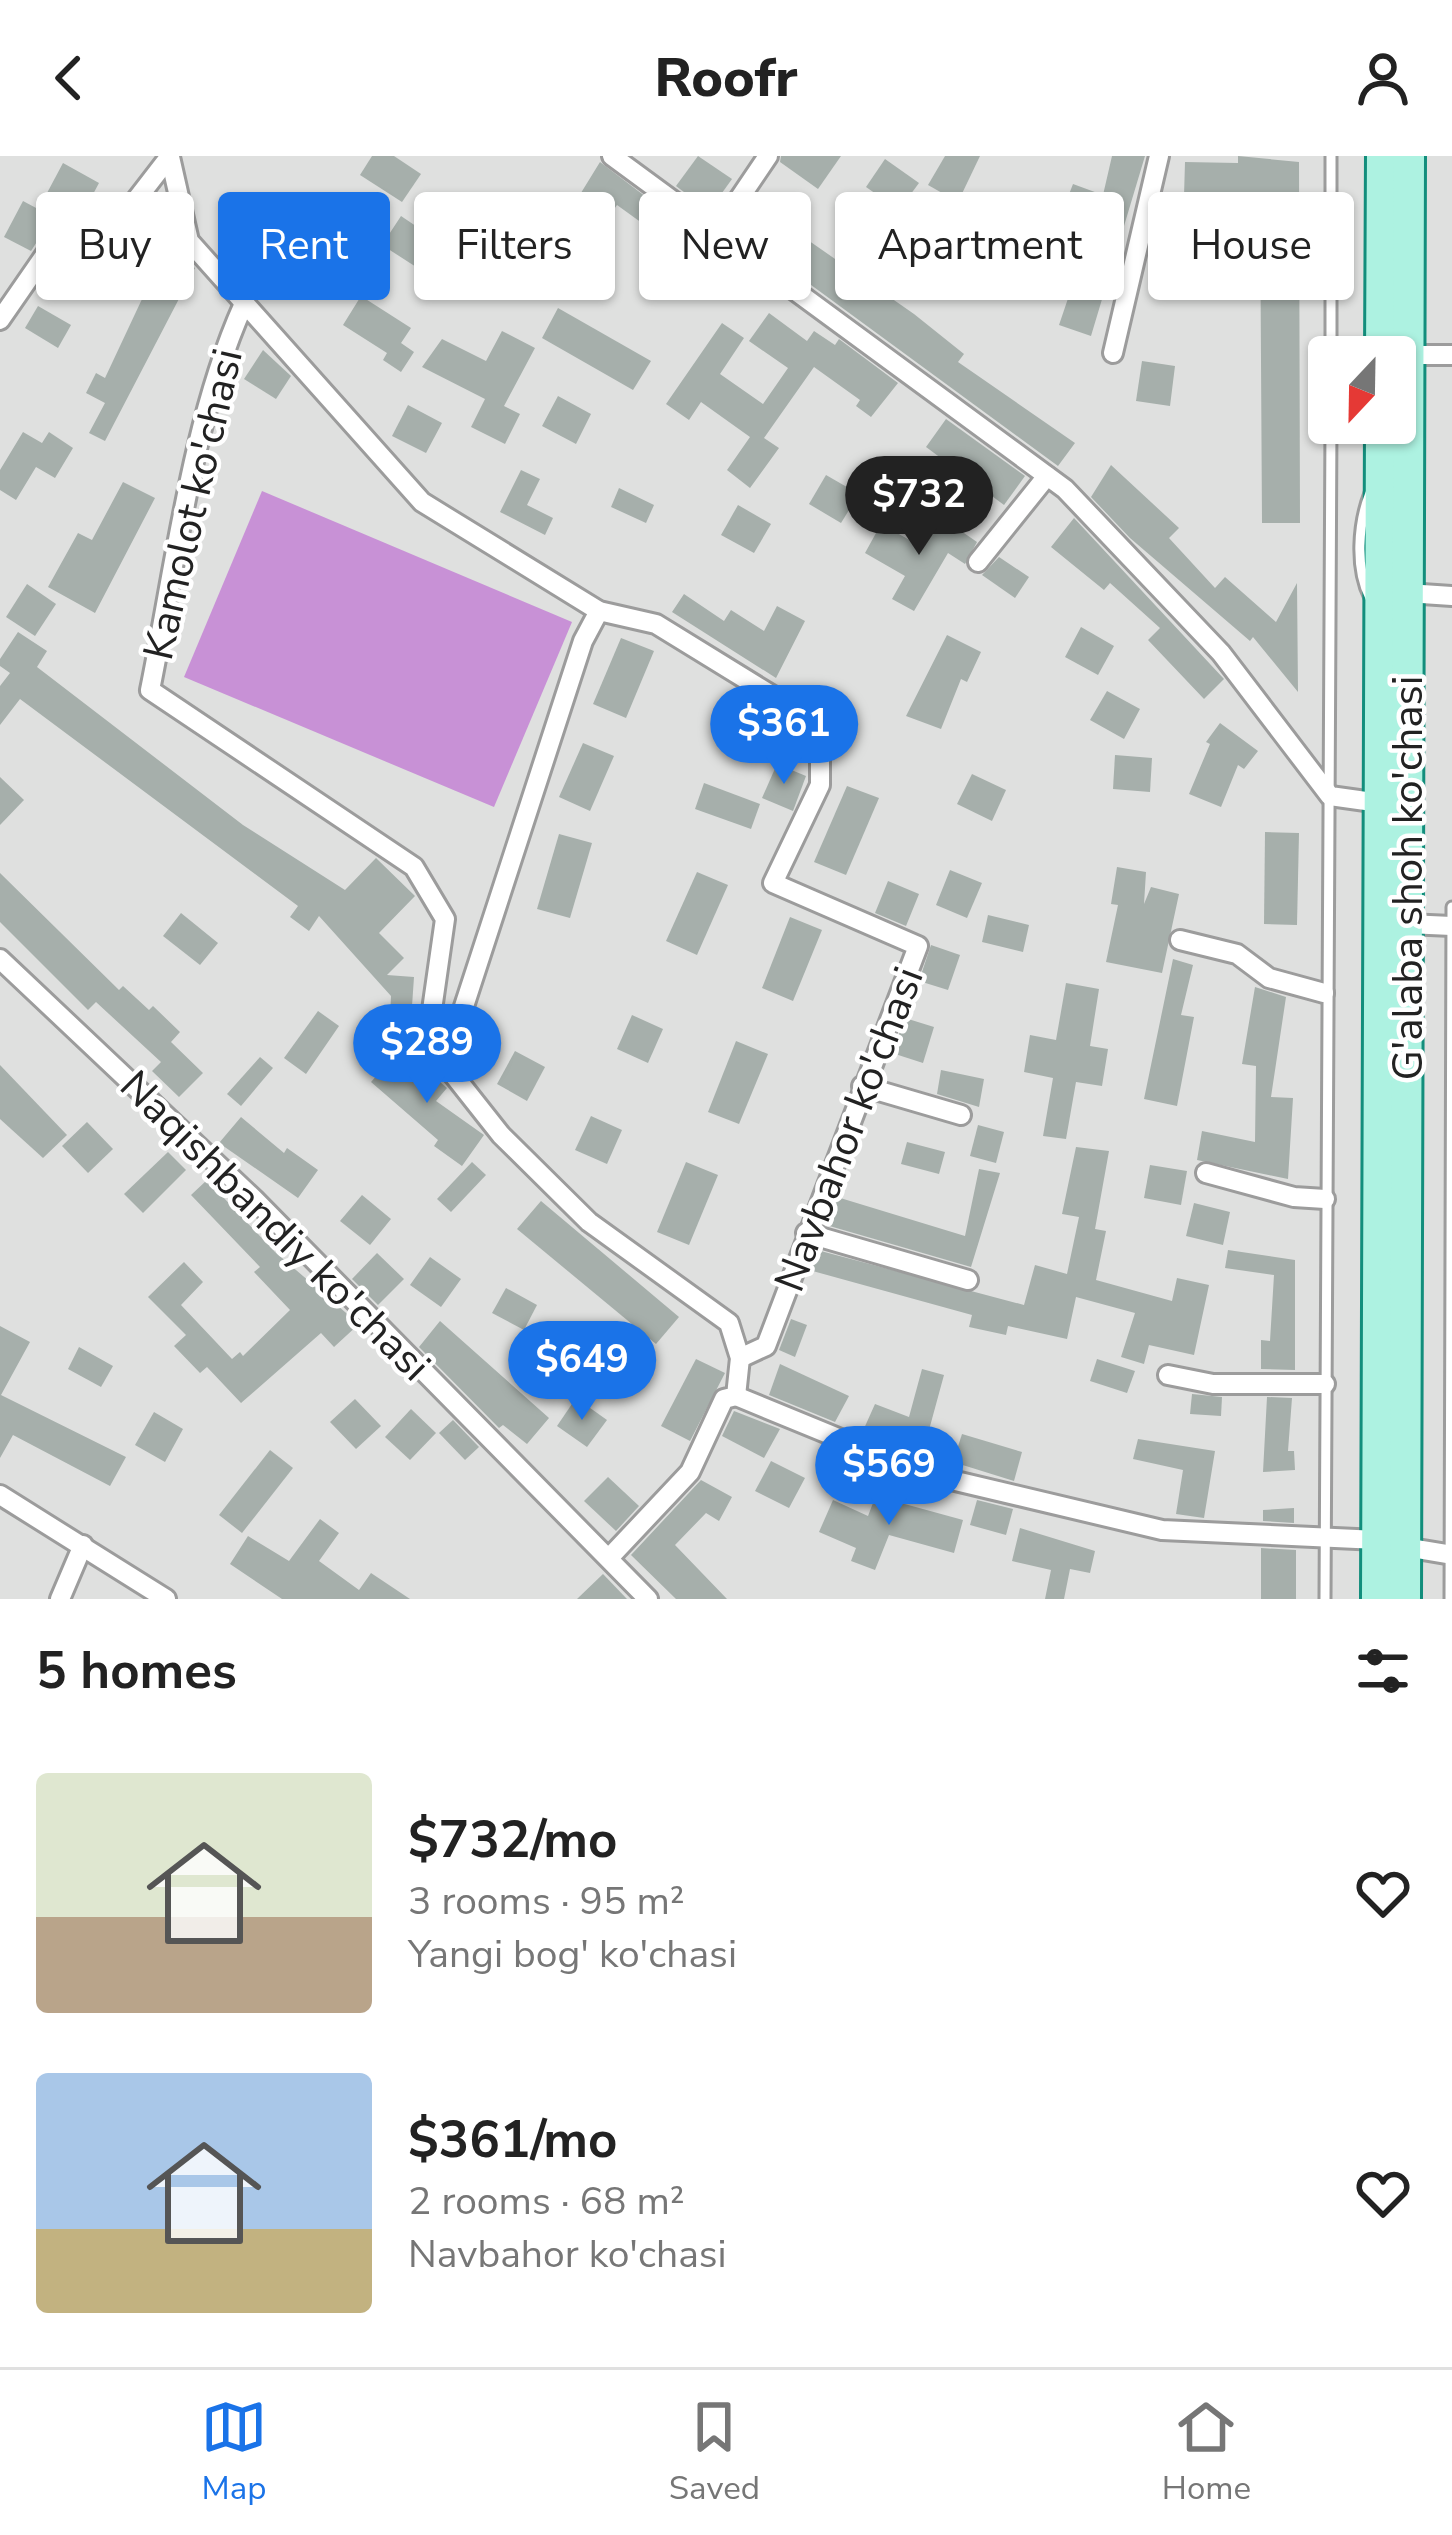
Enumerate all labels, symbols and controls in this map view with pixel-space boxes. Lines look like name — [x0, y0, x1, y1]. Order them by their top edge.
text: Roofr — [654, 41, 798, 115]
icon: back — [36, 45, 102, 111]
icon: person — [1350, 45, 1416, 111]
chip: Buy — [36, 192, 194, 300]
chip: Rent — [218, 192, 390, 300]
chip: Filters — [414, 192, 615, 300]
chip: New — [639, 192, 811, 300]
chip: Apartment — [835, 192, 1124, 300]
chip: House — [1148, 192, 1354, 300]
north arrow — [1308, 336, 1416, 444]
map controls — [1308, 336, 1416, 444]
street label: Kamolot ko'chasi — [130, 343, 257, 665]
pin: $732 — [848, 456, 990, 558]
text: $732 — [872, 468, 966, 521]
street label: G'alaba shoh ko'chasi — [1380, 676, 1437, 1080]
pin: $361 — [713, 685, 855, 787]
text: $361 — [737, 697, 831, 750]
street label: Navbahor ko'chasi — [761, 959, 937, 1300]
pin: $289 — [356, 1004, 498, 1106]
text: $289 — [380, 1016, 474, 1069]
street label: Naqishbandiy ko'chasi — [107, 1058, 443, 1394]
pin: $649 — [511, 1321, 653, 1423]
text: $649 — [535, 1333, 629, 1386]
pin: $569 — [818, 1426, 960, 1528]
text: $569 — [842, 1438, 936, 1491]
text: 5 homes — [36, 1636, 237, 1706]
icon: filters — [1350, 1638, 1416, 1704]
text: $732/mo — [408, 1805, 617, 1875]
icon: home — [132, 1821, 276, 1965]
icon: heart — [1350, 1860, 1416, 1926]
text: 3 rooms · 95 m² — [408, 1875, 685, 1928]
text: Yangi bog' ko'chasi — [408, 1928, 737, 1981]
text: $361/mo — [408, 2105, 617, 2175]
icon: home — [132, 2121, 276, 2265]
icon: heart — [1350, 2160, 1416, 2226]
text: 2 rooms · 68 m² — [408, 2175, 685, 2228]
text: Navbahor ko'chasi — [408, 2228, 727, 2281]
tab: Map — [201, 2394, 267, 2511]
tab: Saved — [669, 2394, 760, 2511]
tab: Home — [1162, 2394, 1251, 2511]

